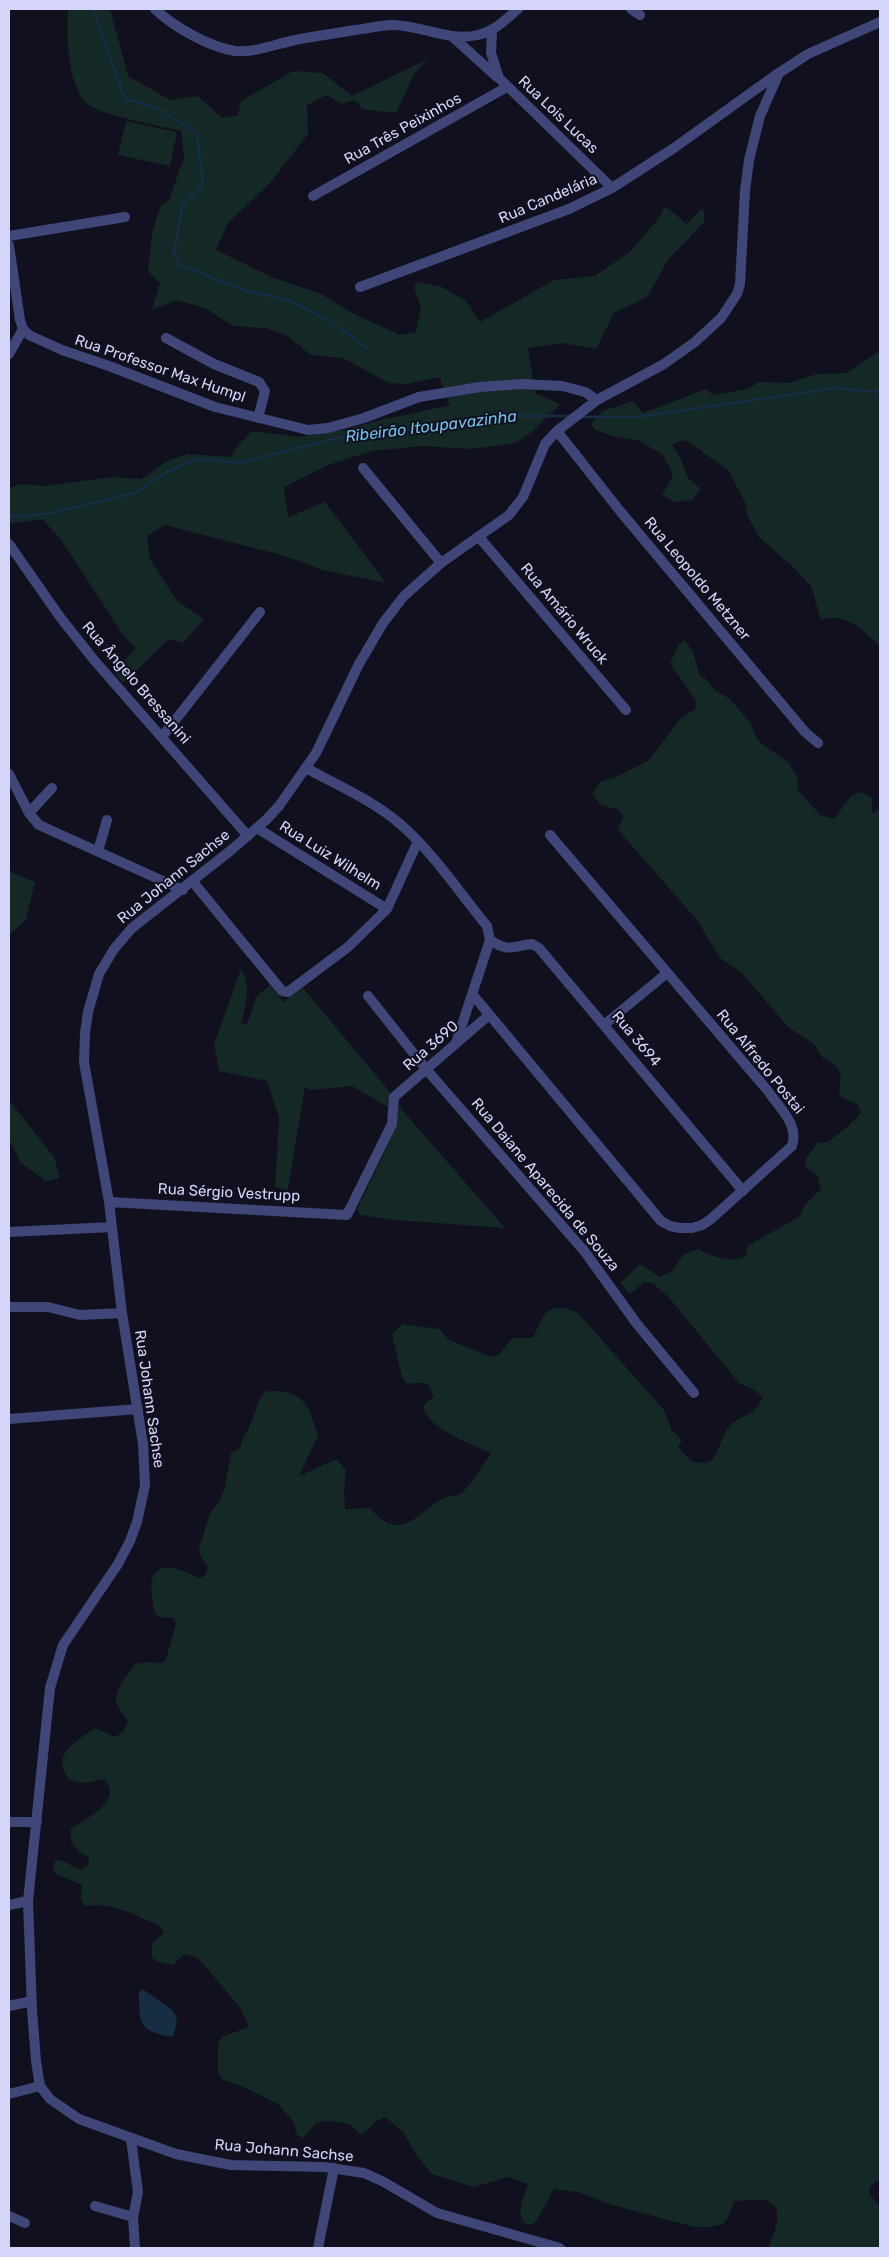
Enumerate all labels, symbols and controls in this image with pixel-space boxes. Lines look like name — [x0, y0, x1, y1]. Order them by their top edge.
street label: Rua Lois Lucas — [514, 72, 602, 158]
street label: Rua Três Peixinhos — [341, 89, 465, 169]
street label: Rua Candelária — [496, 170, 600, 228]
street label: Rua Professor Max Humpl — [72, 331, 248, 407]
water label: Ribeirão Itoupavazinha — [344, 407, 518, 447]
street label: Rua Leopoldo Metzner — [640, 514, 754, 644]
street label: Rua Amário Wruck — [516, 560, 612, 668]
street label: Rua Ângelo Bressanini — [78, 618, 194, 748]
street label: Rua Luiz Wilhelm — [276, 817, 384, 895]
street label: Rua Johann Sachse — [114, 826, 234, 928]
street label: Rua Alfredo Postai — [712, 1006, 808, 1118]
street label: Rua 3694 — [608, 1008, 664, 1070]
street label: Rua 3690 — [400, 1017, 462, 1075]
street label: Rua Daiane Aparecida de Souza — [467, 1095, 623, 1275]
street label: Rua Sérgio Vestrupp — [157, 1180, 301, 1206]
street label: Rua Johann Sachse — [130, 1329, 168, 1469]
street label: Rua Johann Sachse — [214, 2136, 354, 2166]

